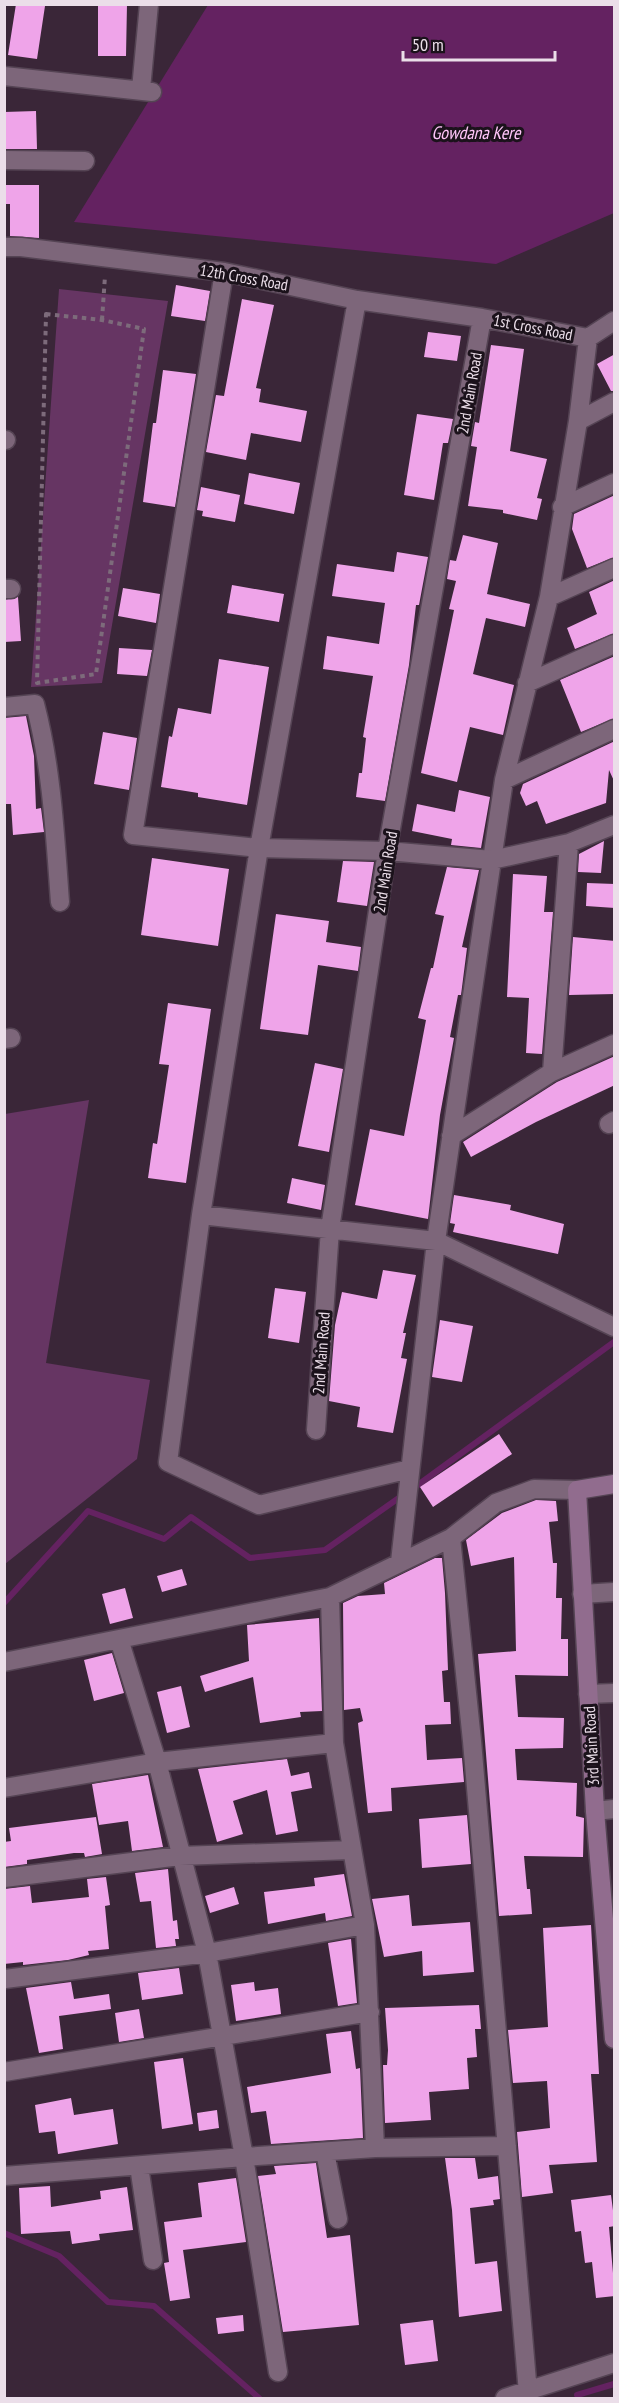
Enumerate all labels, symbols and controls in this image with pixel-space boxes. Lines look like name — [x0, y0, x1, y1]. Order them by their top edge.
scale bar — [403, 24, 554, 62]
text: 50 m — [412, 33, 444, 56]
water label: Gowdana Kere — [432, 121, 522, 144]
street label: 12th Cross Road — [198, 259, 290, 295]
street label: 1st Cross Road — [492, 310, 574, 344]
street label: 2nd Main Road — [452, 351, 486, 435]
street label: 2nd Main Road — [369, 830, 401, 914]
street label: 2nd Main Road — [308, 1311, 334, 1395]
street label: 3rd Main Road — [579, 1706, 603, 1786]

